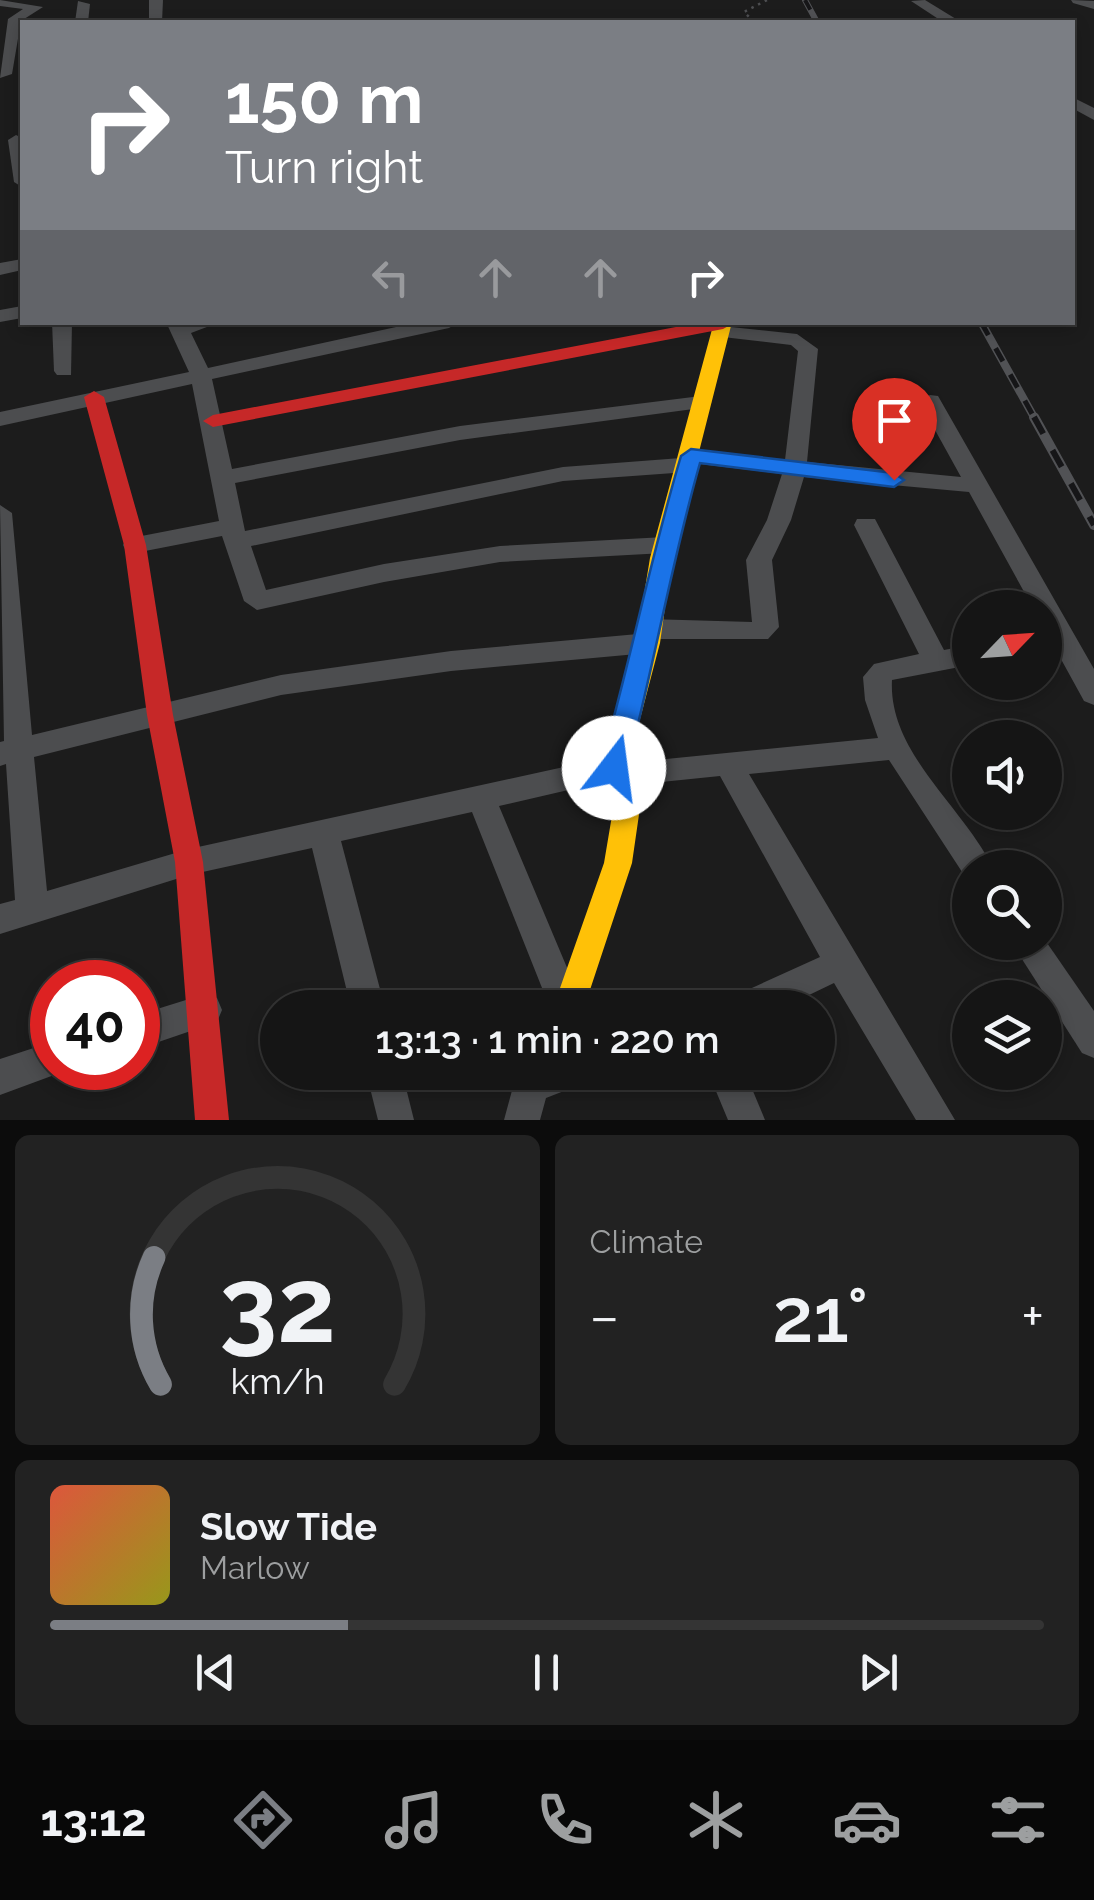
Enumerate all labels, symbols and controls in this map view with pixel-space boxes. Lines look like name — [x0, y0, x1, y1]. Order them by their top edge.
text: 150 m — [225, 57, 423, 139]
icon: right — [60, 60, 190, 190]
text: Turn right — [225, 141, 423, 194]
icon: left — [363, 250, 418, 305]
icon: ahead — [468, 250, 523, 305]
icon: ahead — [573, 250, 628, 305]
icon: right — [678, 250, 733, 305]
pin — [852, 378, 937, 481]
icon: arrive — [867, 393, 922, 448]
north arrow — [952, 590, 1062, 700]
map controls — [952, 590, 1062, 1090]
position arrow — [562, 716, 666, 820]
button: sound — [952, 720, 1062, 830]
button: search — [952, 850, 1062, 960]
speed limit sign: 40 — [30, 960, 160, 1090]
button: layers — [952, 980, 1062, 1090]
text: 13:13 · 1 min · 220 m — [376, 1017, 719, 1062]
text: Climate — [590, 1223, 703, 1260]
text: 32 — [219, 1244, 336, 1366]
text: 21° — [772, 1271, 868, 1360]
text: − — [590, 1284, 619, 1349]
text: + — [1021, 1284, 1044, 1349]
text: km/h — [230, 1360, 324, 1402]
text: Slow Tide — [200, 1504, 377, 1549]
text: Marlow — [200, 1549, 310, 1586]
icon: previous — [188, 1645, 243, 1700]
icon: pause — [519, 1645, 574, 1700]
icon: next — [851, 1645, 906, 1700]
icon: directions — [228, 1785, 298, 1855]
icon: music — [379, 1785, 449, 1855]
icon: phone — [530, 1785, 600, 1855]
icon: climate — [681, 1785, 751, 1855]
icon: car — [832, 1785, 902, 1855]
icon: filters — [983, 1785, 1053, 1855]
text: 13:12 — [41, 1794, 147, 1847]

